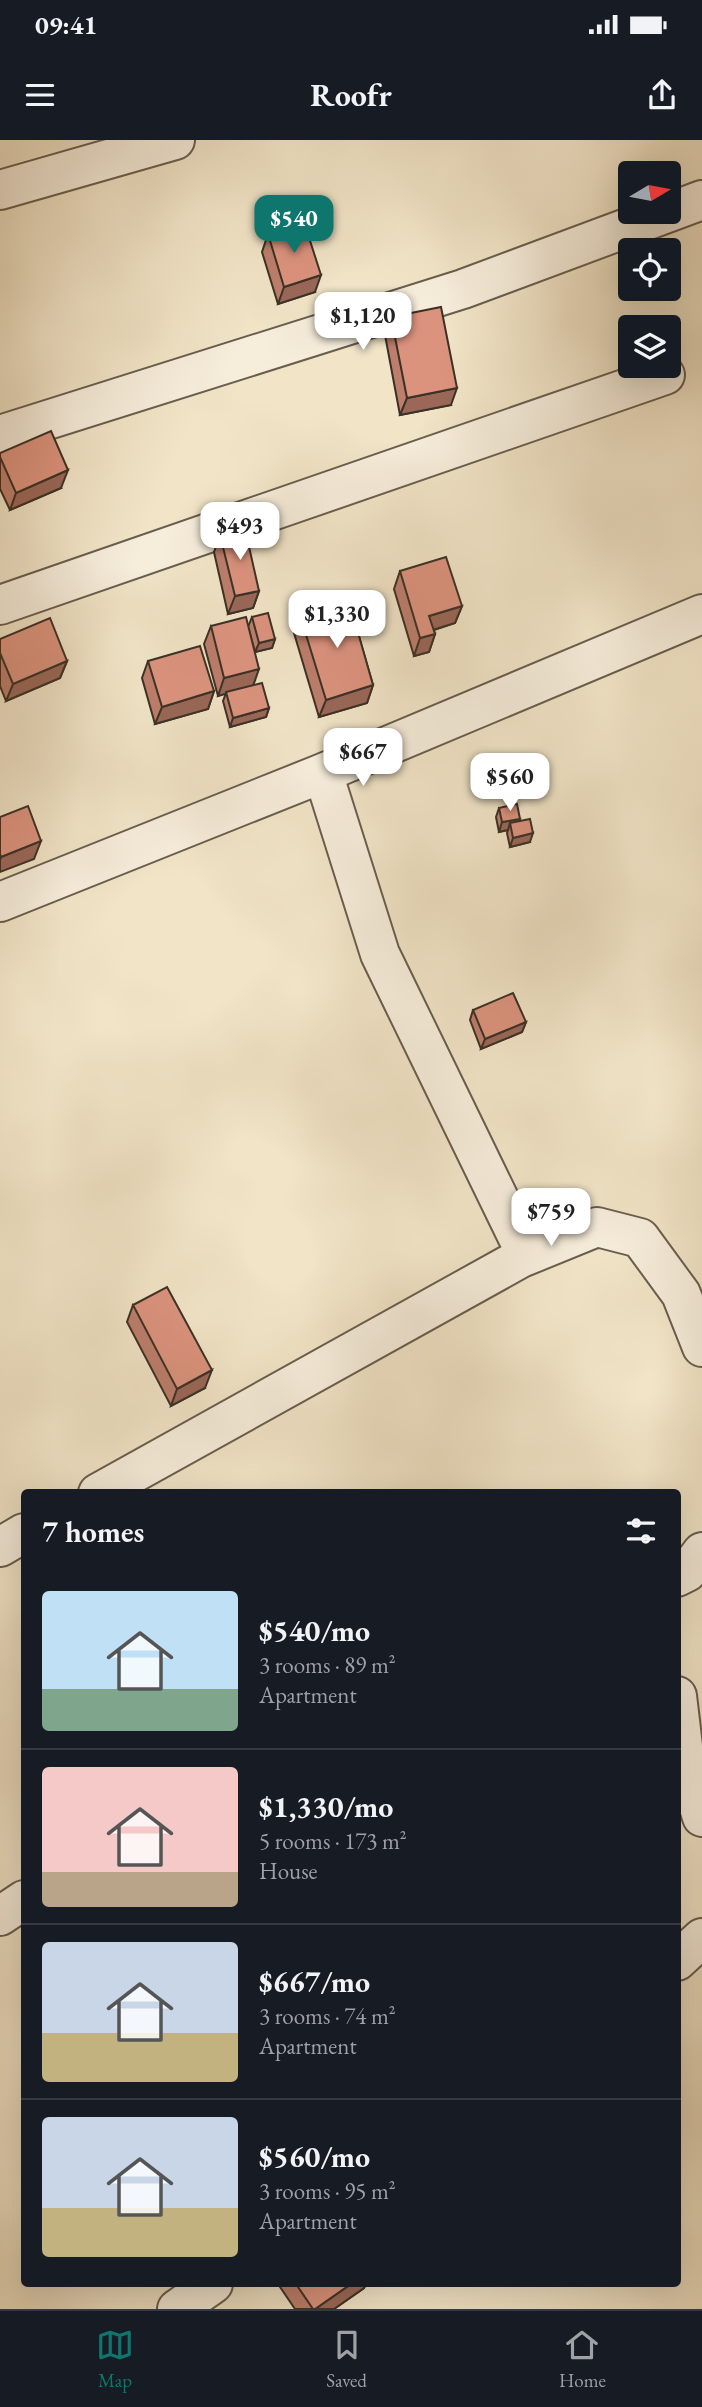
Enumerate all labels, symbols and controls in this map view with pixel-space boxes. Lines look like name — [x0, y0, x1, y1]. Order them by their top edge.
text: 09:41 — [35, 8, 97, 42]
text: Roofr — [310, 74, 392, 116]
icon: menu — [21, 76, 59, 114]
icon: share — [643, 76, 681, 114]
north arrow — [618, 161, 681, 224]
map controls — [618, 161, 681, 378]
pin: $540 — [253, 195, 335, 255]
text: $540 — [270, 203, 318, 233]
button: locate — [618, 238, 681, 301]
pin: $1,120 — [306, 292, 420, 352]
text: $1,120 — [331, 300, 395, 330]
button: layers — [618, 315, 681, 378]
pin: $493 — [199, 502, 281, 562]
text: $493 — [216, 510, 264, 540]
pin: $1,330 — [280, 590, 394, 650]
text: $1,330 — [305, 598, 369, 628]
pin: $667 — [322, 728, 404, 788]
text: $667 — [339, 736, 387, 766]
pin: $560 — [469, 754, 551, 813]
text: $560 — [486, 761, 534, 791]
pin: $759 — [510, 1188, 592, 1248]
text: $759 — [527, 1196, 575, 1226]
text: 7 homes — [42, 1512, 144, 1551]
icon: filters — [622, 1512, 660, 1550]
text: $540/mo — [259, 1611, 370, 1650]
icon: home — [98, 1619, 182, 1703]
text: 3 rooms · 89 m² — [259, 1650, 396, 1680]
text: Apartment — [259, 1680, 357, 1710]
text: $1,330/mo — [259, 1787, 393, 1826]
icon: home — [98, 1795, 182, 1879]
text: 5 rooms · 173 m² — [259, 1826, 407, 1856]
text: House — [259, 1856, 318, 1886]
text: $667/mo — [259, 1962, 370, 2001]
icon: home — [98, 1970, 182, 2054]
text: 3 rooms · 74 m² — [259, 2001, 396, 2031]
text: Apartment — [259, 2031, 357, 2061]
text: $560/mo — [259, 2137, 370, 2176]
icon: home — [98, 2145, 182, 2229]
text: 3 rooms · 95 m² — [259, 2176, 396, 2206]
text: Apartment — [259, 2206, 357, 2236]
tab: Map — [96, 2326, 134, 2393]
tab: Saved — [326, 2326, 367, 2393]
tab: Home — [559, 2326, 606, 2393]

